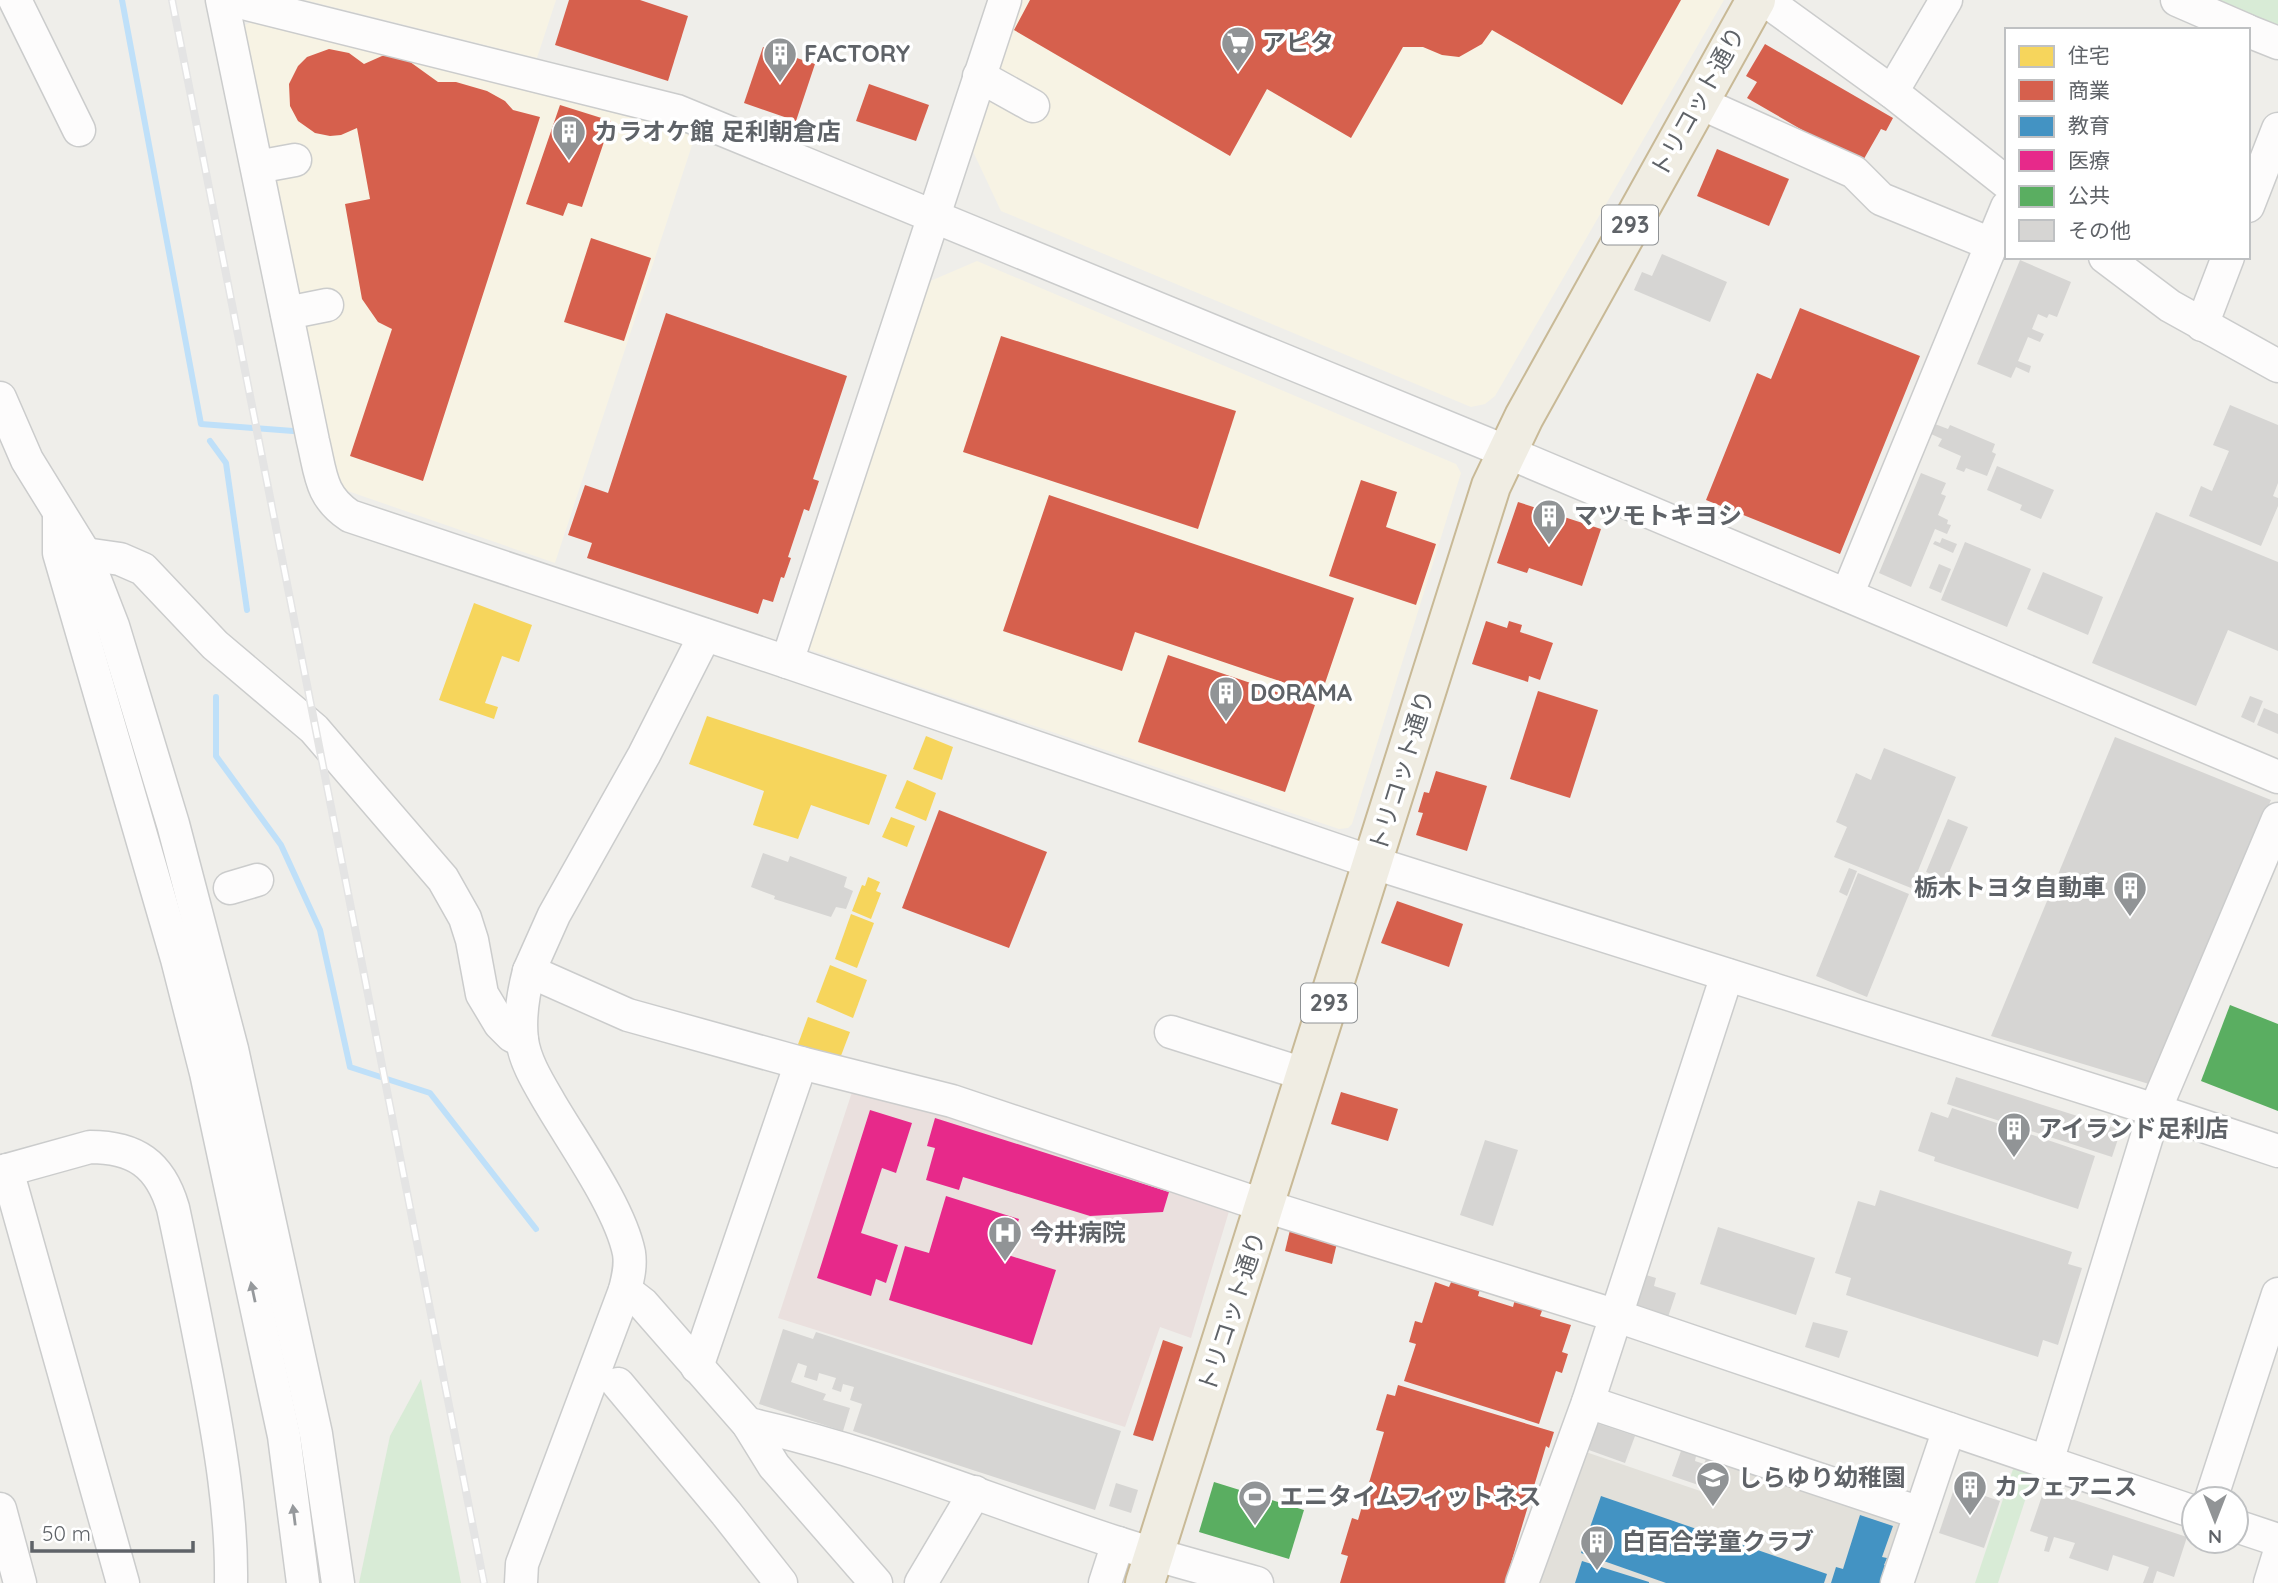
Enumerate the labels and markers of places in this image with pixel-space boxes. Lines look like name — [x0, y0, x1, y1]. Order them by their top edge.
supermarket icon: アピタ — [1219, 24, 1257, 73]
place label: アピタ — [1262, 27, 1334, 57]
building icon: FACTORY — [761, 35, 799, 84]
place label: FACTORY — [804, 38, 910, 68]
building icon: カラオケ館 足利朝倉店 — [550, 113, 588, 162]
place label: カラオケ館 足利朝倉店 — [594, 116, 841, 146]
building icon: マツモトキヨシ — [1530, 497, 1568, 546]
place label: マツモトキヨシ — [1574, 500, 1742, 530]
building icon: DORAMA — [1207, 674, 1245, 723]
place label: DORAMA — [1250, 677, 1353, 707]
building icon: 栃木トヨタ自動車 — [2111, 869, 2149, 918]
place label: 栃木トヨタ自動車 — [1914, 872, 2106, 902]
building icon: アイランド足利店 — [1995, 1110, 2033, 1159]
place label: アイランド足利店 — [2038, 1113, 2229, 1143]
hospital icon: 今井病院 — [986, 1214, 1024, 1263]
place label: 今井病院 — [1030, 1217, 1126, 1247]
school or university icon: しらゆり幼稚園 — [1694, 1459, 1732, 1508]
place label: しらゆり幼稚園 — [1738, 1462, 1906, 1492]
building icon: カフェアニス — [1951, 1468, 1989, 1517]
place label: カフェアニス — [1994, 1471, 2138, 1501]
sports icon: エニタイムフィットネス — [1236, 1478, 1274, 1527]
place label: エニタイムフィットネス — [1280, 1481, 1542, 1511]
building icon: 白百合学童クラブ — [1578, 1523, 1616, 1572]
place label: 白百合学童クラブ — [1622, 1526, 1814, 1556]

